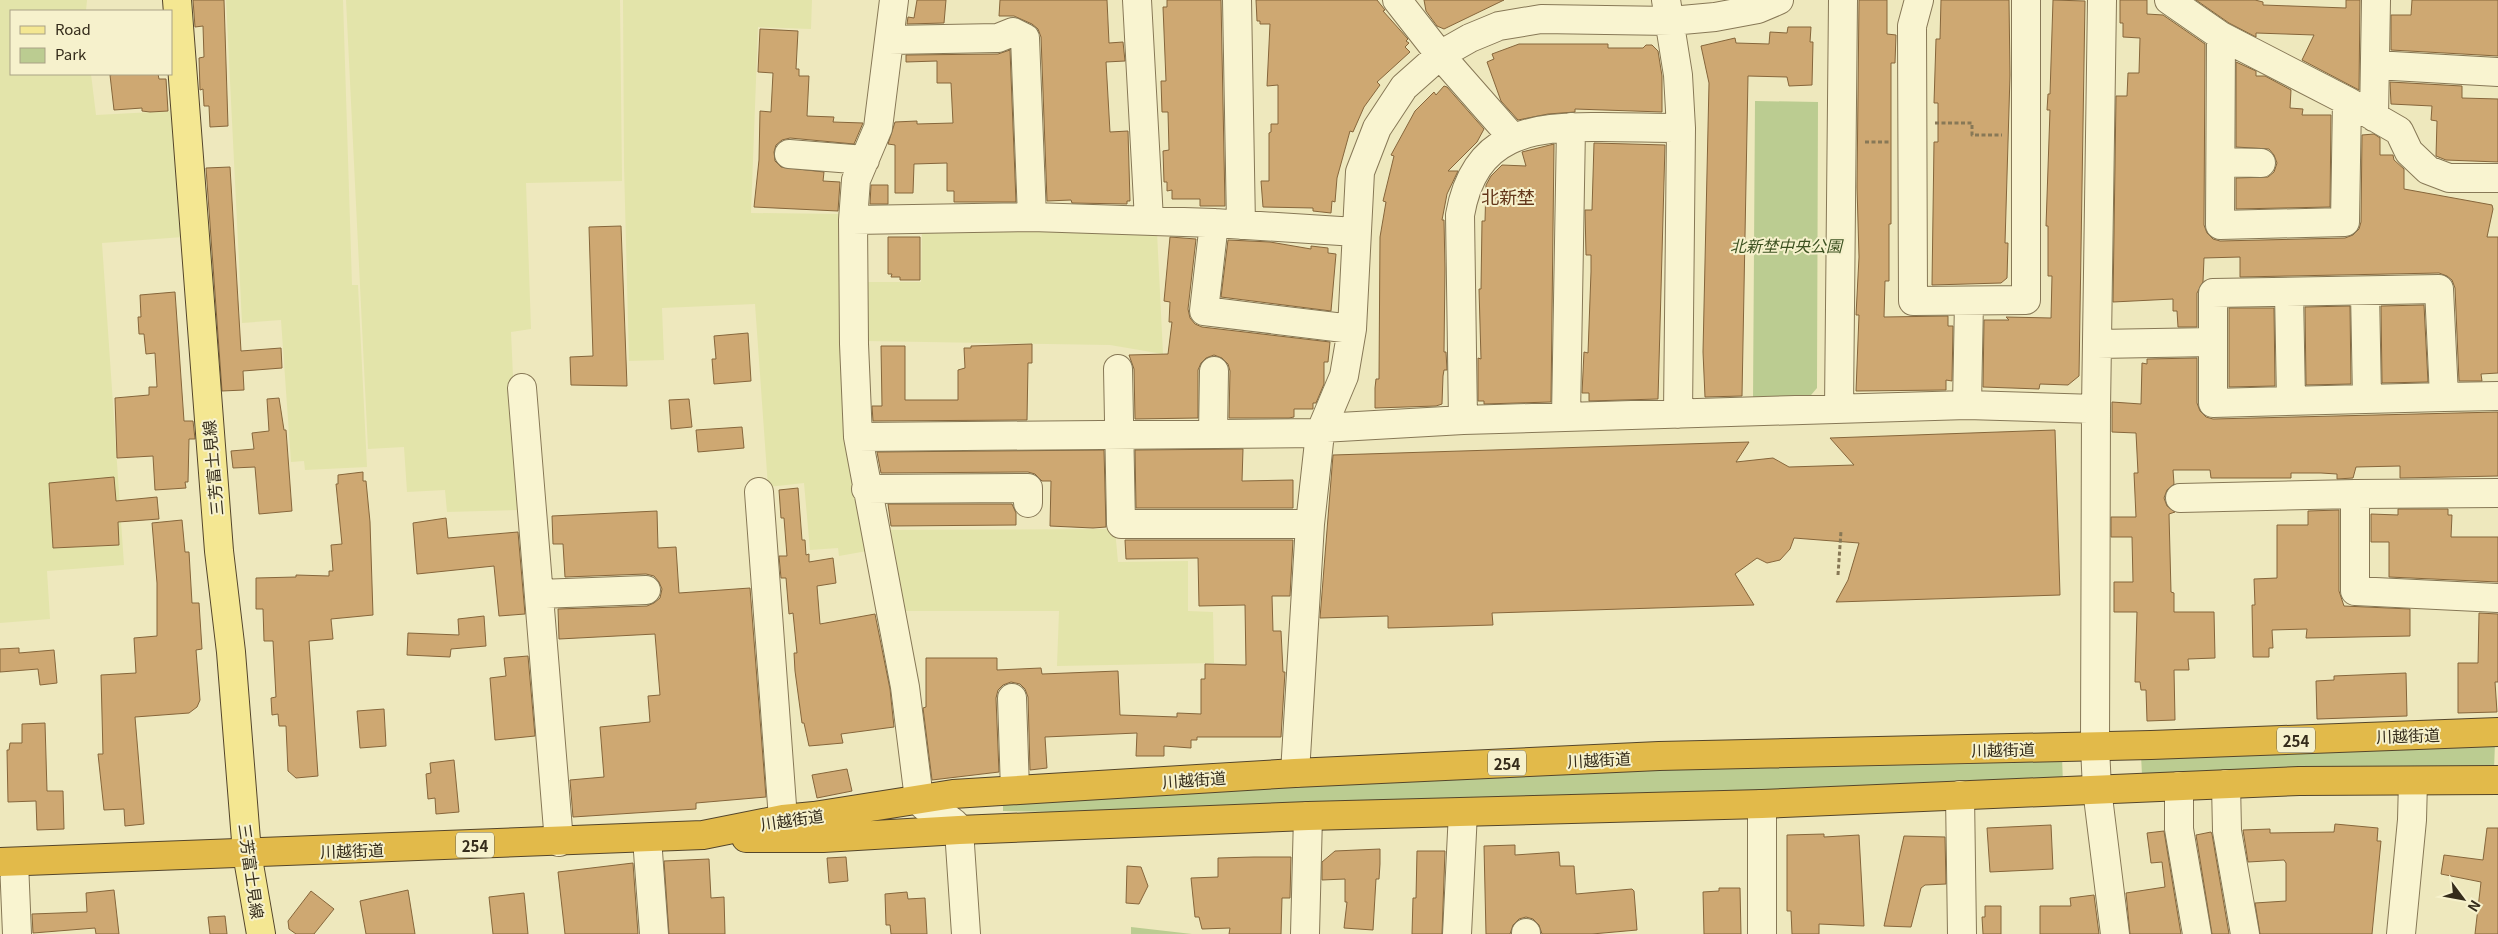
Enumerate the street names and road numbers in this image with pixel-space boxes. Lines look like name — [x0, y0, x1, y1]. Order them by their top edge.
street label: 三芳富士見線 — [196, 419, 228, 517]
street label: 川越街道 — [2376, 722, 2440, 748]
road number: 254 — [2277, 728, 2315, 752]
street label: 川越街道 — [1971, 736, 2035, 762]
street label: 川越街道 — [1566, 745, 1632, 773]
road number: 254 — [1488, 750, 1526, 776]
street label: 川越街道 — [1161, 765, 1227, 793]
street label: 川越街道 — [759, 803, 825, 835]
street label: 三芳富士見線 — [233, 822, 271, 920]
road number: 254 — [456, 832, 494, 858]
street label: 川越街道 — [320, 837, 384, 863]

